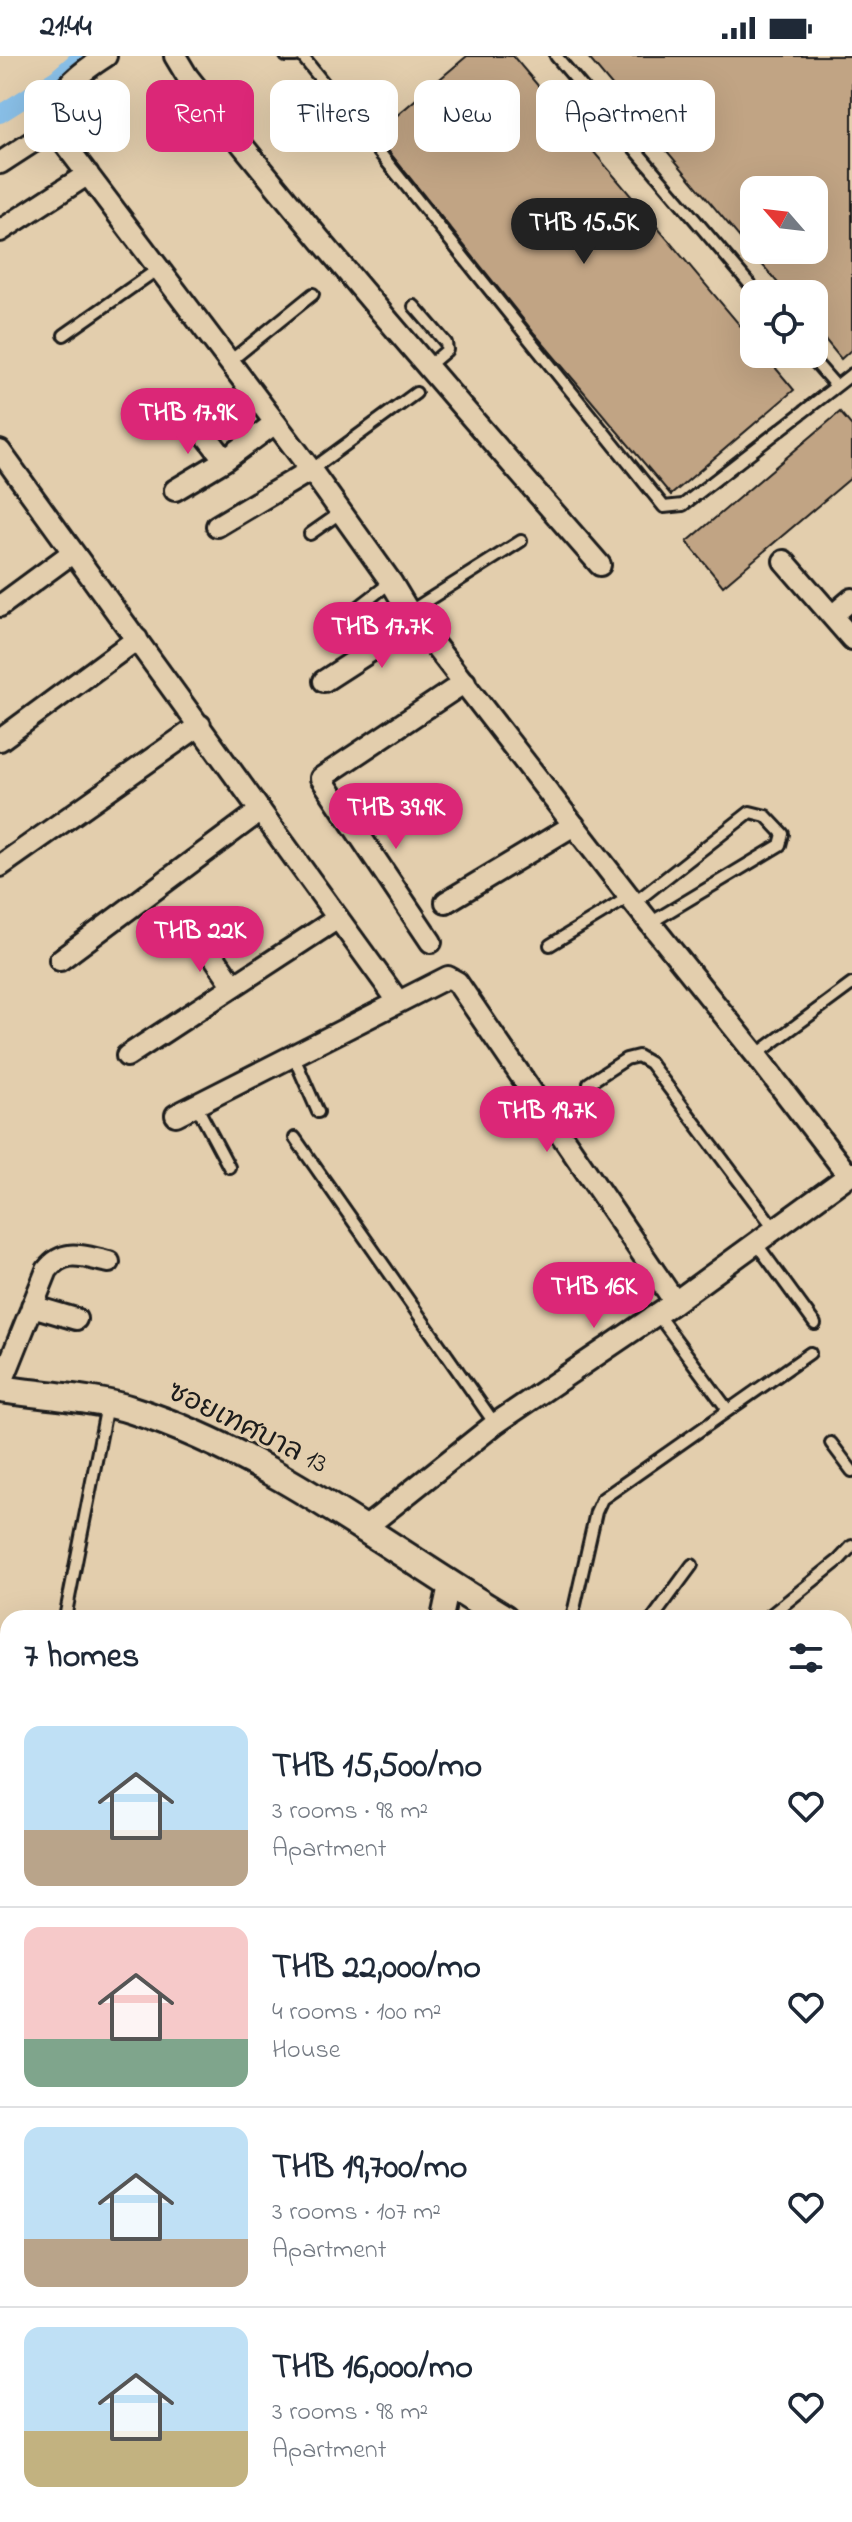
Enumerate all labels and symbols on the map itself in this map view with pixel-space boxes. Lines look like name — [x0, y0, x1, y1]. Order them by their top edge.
north arrow — [740, 176, 828, 264]
pin: THB 15.5K — [492, 198, 676, 266]
pin: THB 17.9K — [96, 388, 280, 456]
pin: THB 17.7K — [290, 602, 474, 670]
pin: THB 39.9K — [304, 783, 488, 851]
pin: THB 22K — [126, 906, 274, 974]
pin: THB 19.7K — [455, 1086, 639, 1154]
pin: THB 16K — [520, 1262, 668, 1330]
street label: ซอยเทศบาล 13 — [160, 1373, 334, 1485]

